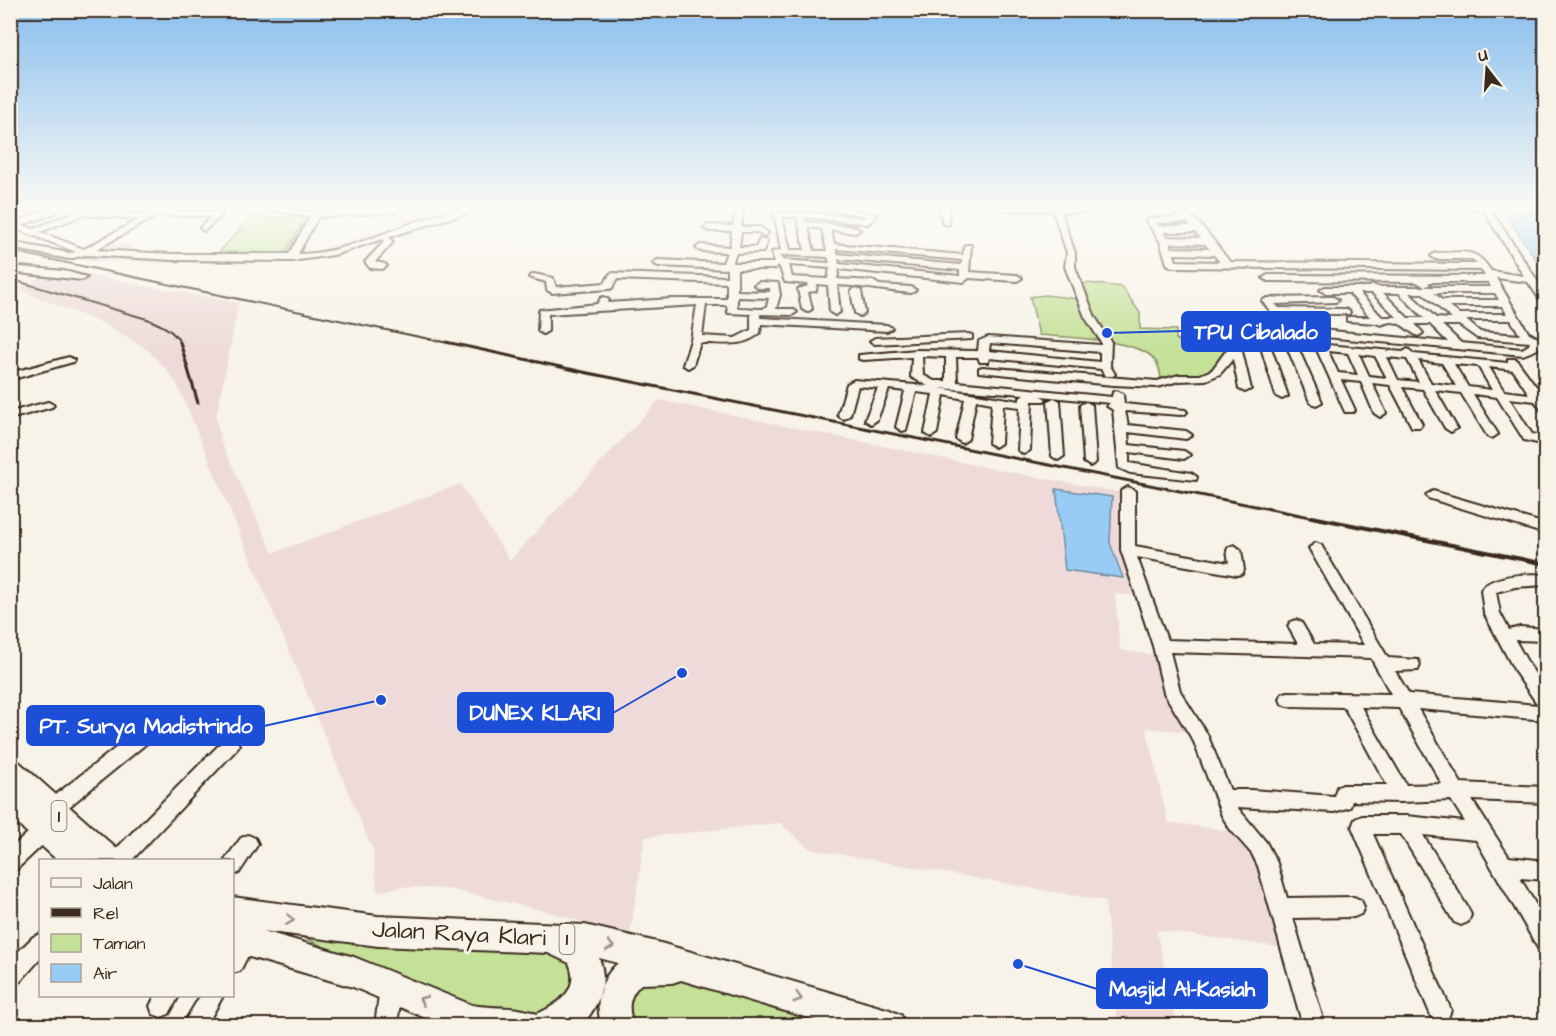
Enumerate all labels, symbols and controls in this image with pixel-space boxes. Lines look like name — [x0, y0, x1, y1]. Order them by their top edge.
north arrow — [1457, 39, 1517, 99]
text: U — [1475, 44, 1490, 67]
callout: TPU Cibalado — [1182, 312, 1330, 351]
text: TPU Cibalado — [1193, 318, 1318, 347]
callout: DUNEX KLARI — [458, 693, 613, 732]
text: DUNEX KLARI — [470, 699, 600, 728]
callout: PT. Surya Madistrindo — [27, 706, 264, 745]
text: PT. Surya Madistrindo — [39, 712, 253, 744]
road number: 1 — [52, 801, 66, 831]
legend — [39, 859, 234, 997]
text: Jalan — [93, 871, 133, 896]
text: Rel — [93, 901, 119, 926]
street label: Jalan Raya Klari — [371, 912, 547, 957]
one-way arrow — [286, 914, 295, 926]
road number: 1 — [560, 924, 574, 954]
text: Taman — [93, 931, 146, 956]
one-way arrow — [605, 938, 615, 951]
text: Air — [93, 961, 117, 986]
callout: Masjid Al-Kasiah — [1097, 969, 1267, 1008]
text: Masjid Al-Kasiah — [1109, 975, 1256, 1005]
one-way arrow — [792, 991, 803, 1003]
one-way arrow — [418, 995, 429, 1007]

